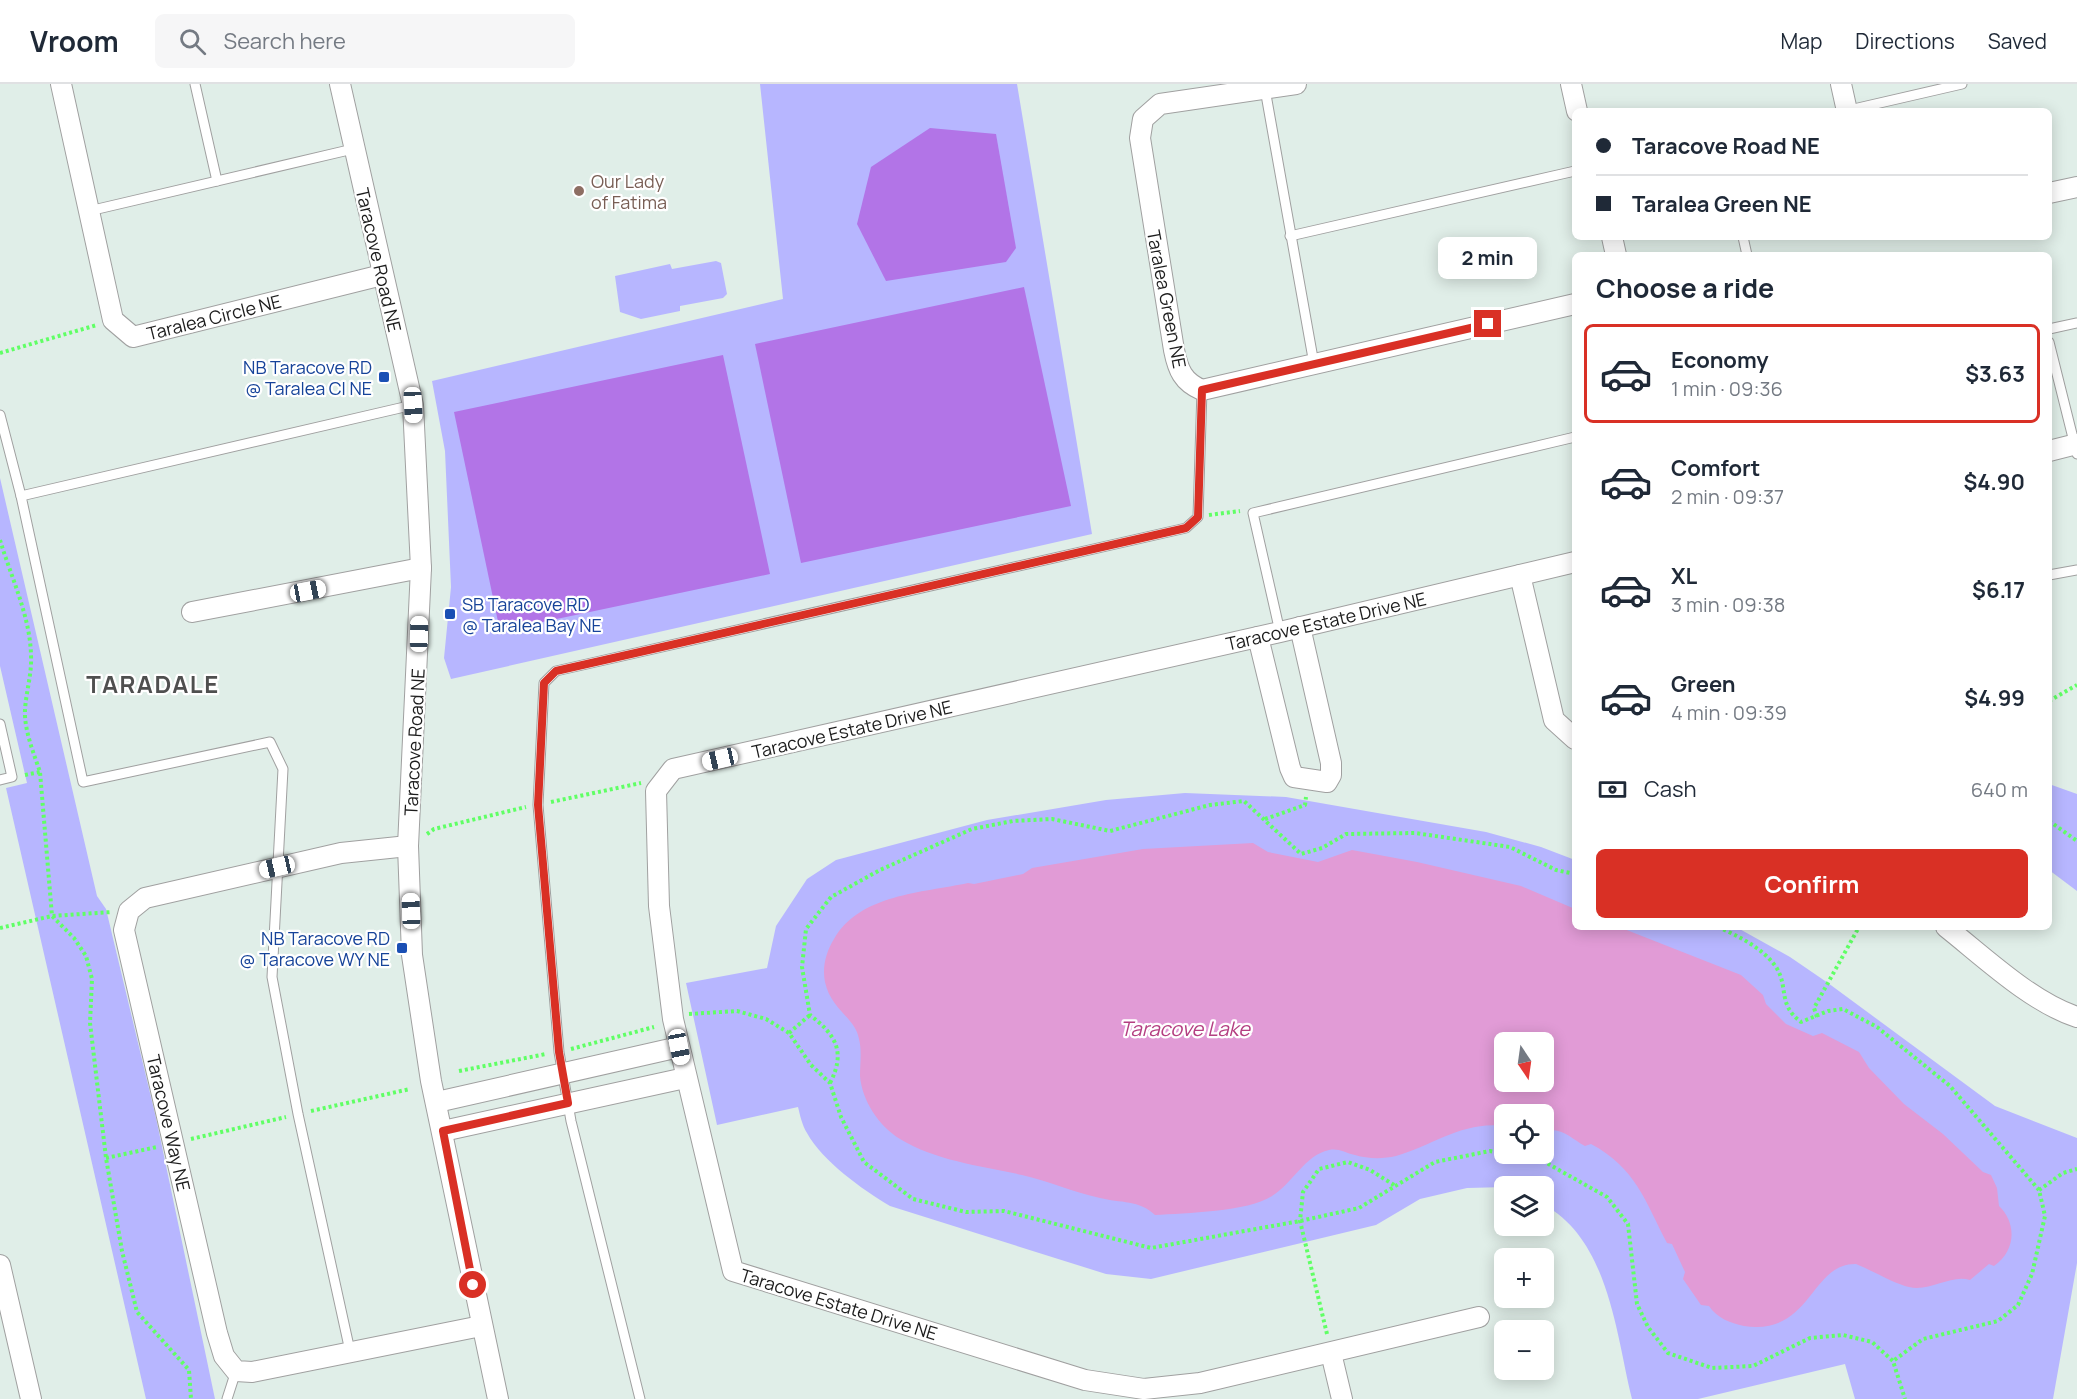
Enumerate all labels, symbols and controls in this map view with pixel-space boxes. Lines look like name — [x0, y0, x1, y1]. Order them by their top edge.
search box — [155, 14, 575, 68]
text: Vroom — [30, 22, 119, 60]
icon: search — [176, 25, 209, 58]
text: Search here — [224, 26, 346, 56]
text: Map — [1781, 27, 1822, 55]
text: Directions — [1855, 27, 1955, 55]
text: Saved — [1988, 27, 2047, 55]
text: Taracove Road NE — [1632, 131, 1820, 161]
place label: Our Lady of Fatima — [591, 169, 667, 214]
marker: Our Lady of Fatima — [572, 184, 586, 198]
street label: Taracove Road NE — [351, 186, 407, 334]
text: Taralea Green NE — [1632, 189, 1812, 219]
street label: Taralea Green NE — [1142, 228, 1192, 370]
callout: 2 min — [1438, 237, 1538, 279]
text: 2 min — [1461, 244, 1514, 271]
text: Choose a ride — [1596, 269, 1774, 306]
street label: Taralea Circle NE — [144, 289, 284, 345]
route end — [1474, 310, 1501, 337]
text: Economy — [1671, 345, 1769, 375]
icon: car — [1599, 347, 1653, 401]
place label: NB Taracove RD @ Taralea CI NE — [243, 355, 372, 400]
text: $3.63 — [1965, 359, 2025, 389]
marker: NB Taracove RD @ Taralea CI NE — [377, 370, 391, 384]
text: 1 min · 09:36 — [1671, 375, 1783, 402]
car — [403, 387, 423, 423]
text: Comfort — [1671, 453, 1760, 483]
icon: car — [1599, 455, 1653, 509]
text: $4.90 — [1963, 467, 2025, 497]
text: 2 min · 09:37 — [1671, 483, 1784, 510]
text: XL — [1671, 561, 1697, 591]
icon: car — [1599, 563, 1653, 617]
text: $6.17 — [1972, 575, 2025, 605]
car — [289, 579, 327, 603]
street label: Taracove Estate Drive NE — [1224, 586, 1428, 656]
text: 3 min · 09:38 — [1671, 591, 1785, 618]
place label: SB Taracove RD @ Taralea Bay NE — [462, 592, 602, 637]
marker: SB Taracove RD @ Taralea Bay NE — [443, 607, 457, 621]
car — [410, 616, 428, 652]
district label: TARADALE — [86, 667, 220, 700]
street label: Taracove Road NE — [398, 668, 430, 816]
text: Green — [1671, 669, 1736, 699]
icon: car — [1599, 671, 1653, 725]
text: $4.99 — [1964, 683, 2025, 713]
street label: Taracove Estate Drive NE — [750, 694, 954, 764]
text: 4 min · 09:39 — [1671, 699, 1787, 726]
car — [700, 746, 740, 772]
icon: cash — [1596, 773, 1629, 806]
text: Cash — [1644, 774, 1697, 804]
text: 640 m — [1971, 776, 2028, 803]
button: Confirm — [1596, 849, 2028, 918]
car — [257, 854, 297, 880]
car — [401, 893, 421, 929]
place label: NB Taracove RD @ Taracove WY NE — [239, 926, 390, 971]
marker: NB Taracove RD @ Taracove WY NE — [395, 941, 409, 955]
water label: Taracove Lake — [1120, 1015, 1251, 1042]
car — [667, 1028, 691, 1066]
north arrow — [1494, 1032, 1554, 1092]
map controls — [1494, 1032, 1554, 1380]
street label: Taracove Way NE — [142, 1052, 196, 1194]
button: locate — [1494, 1104, 1554, 1164]
button: layers — [1494, 1176, 1554, 1236]
button: + — [1494, 1248, 1554, 1308]
street label: Taracove Estate Drive NE — [738, 1263, 940, 1345]
route start — [459, 1271, 486, 1298]
button: − — [1494, 1320, 1554, 1380]

